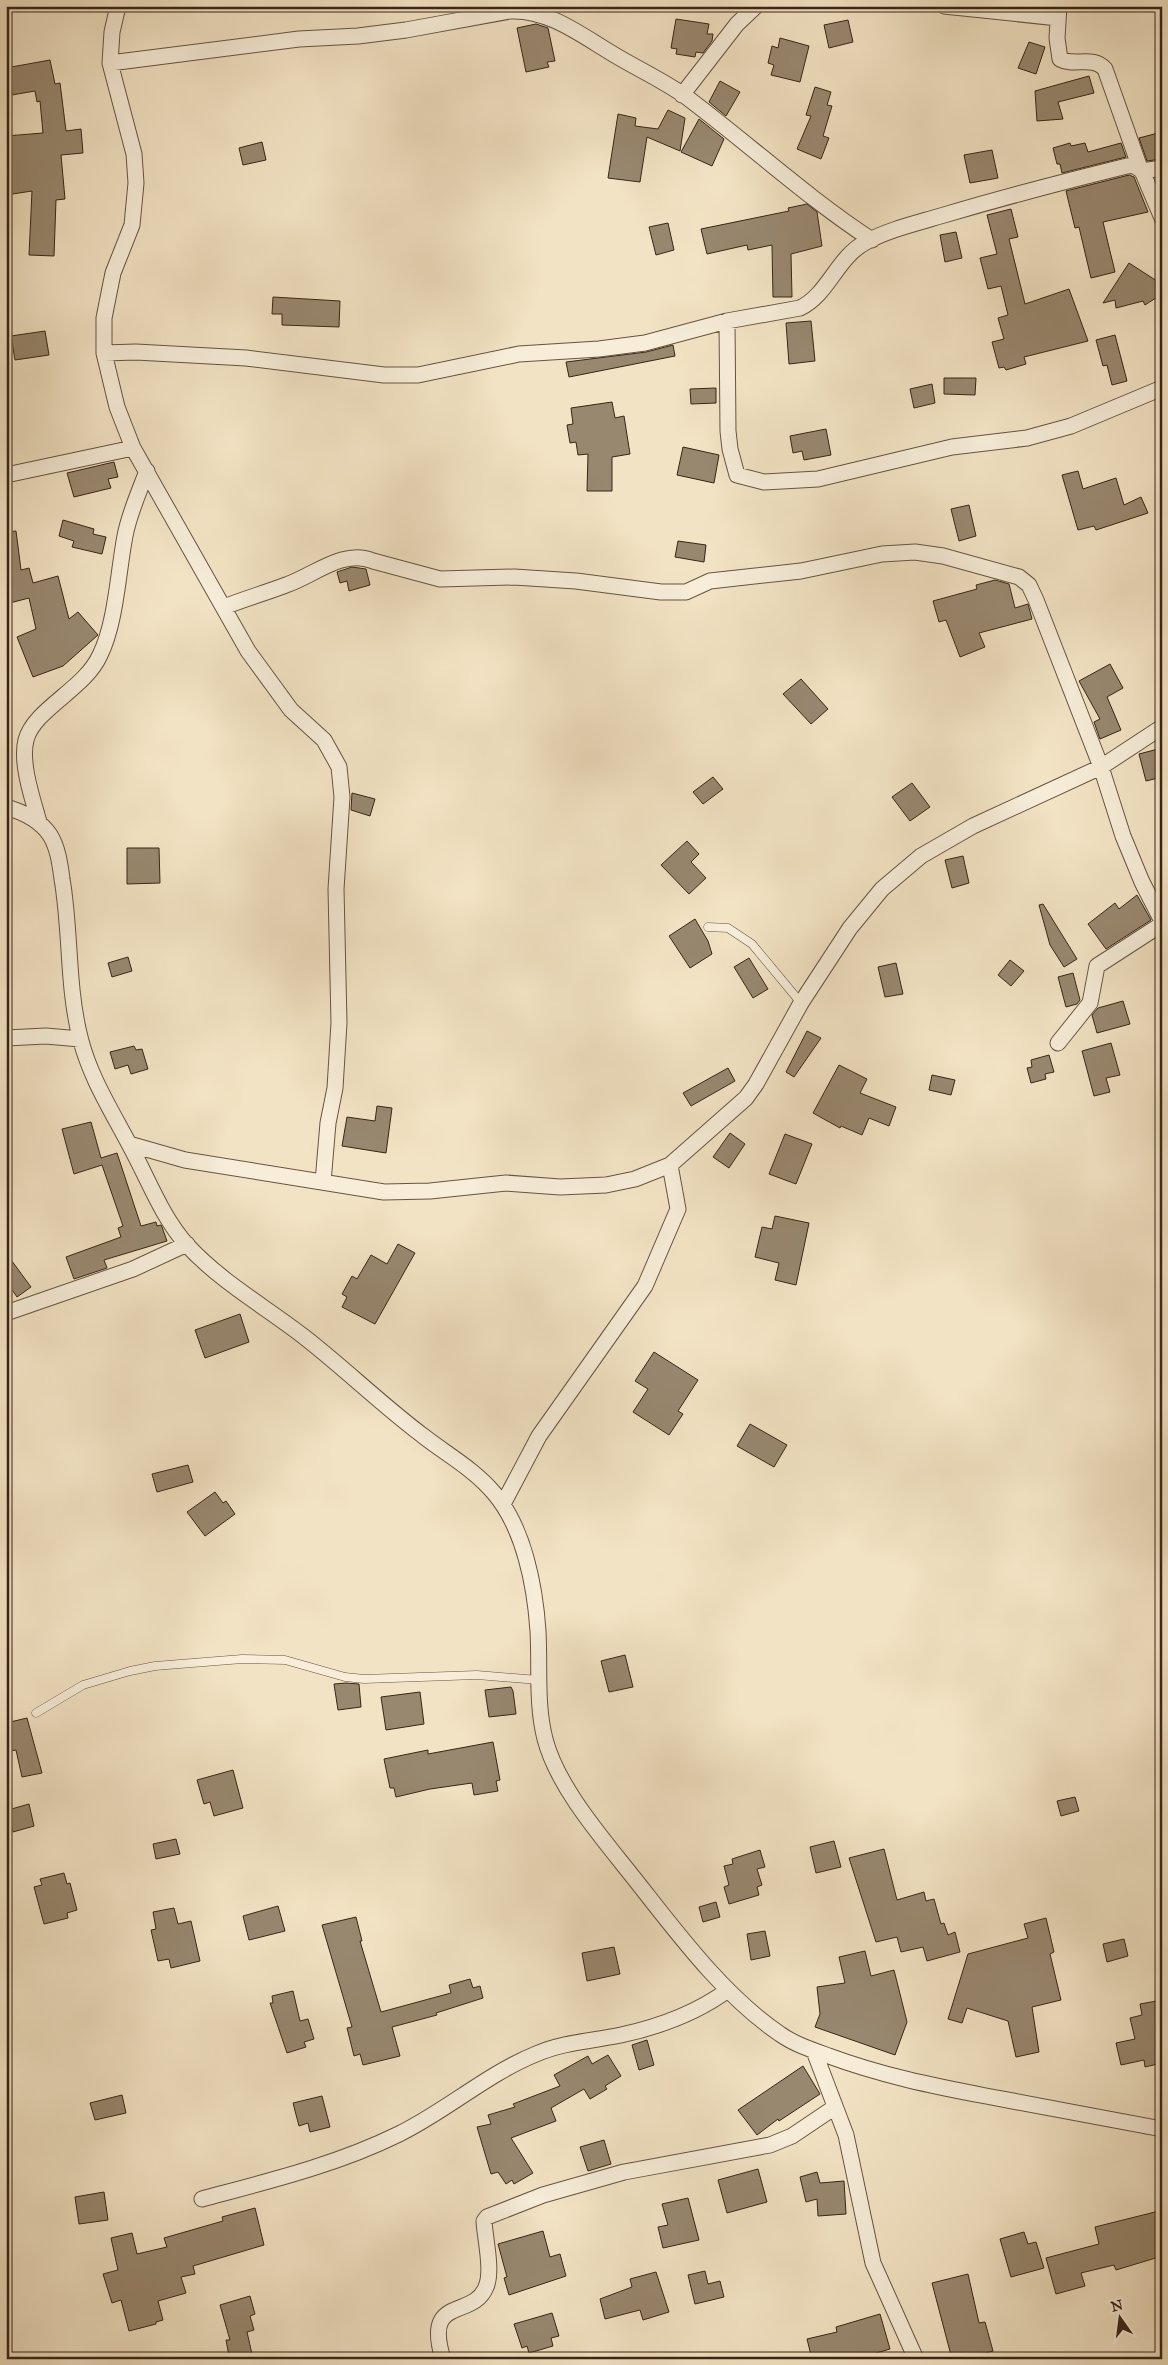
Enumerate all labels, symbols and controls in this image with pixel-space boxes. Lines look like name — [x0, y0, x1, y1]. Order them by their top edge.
north arrow — [1096, 2292, 1146, 2342]
text: N — [1109, 2296, 1125, 2316]

